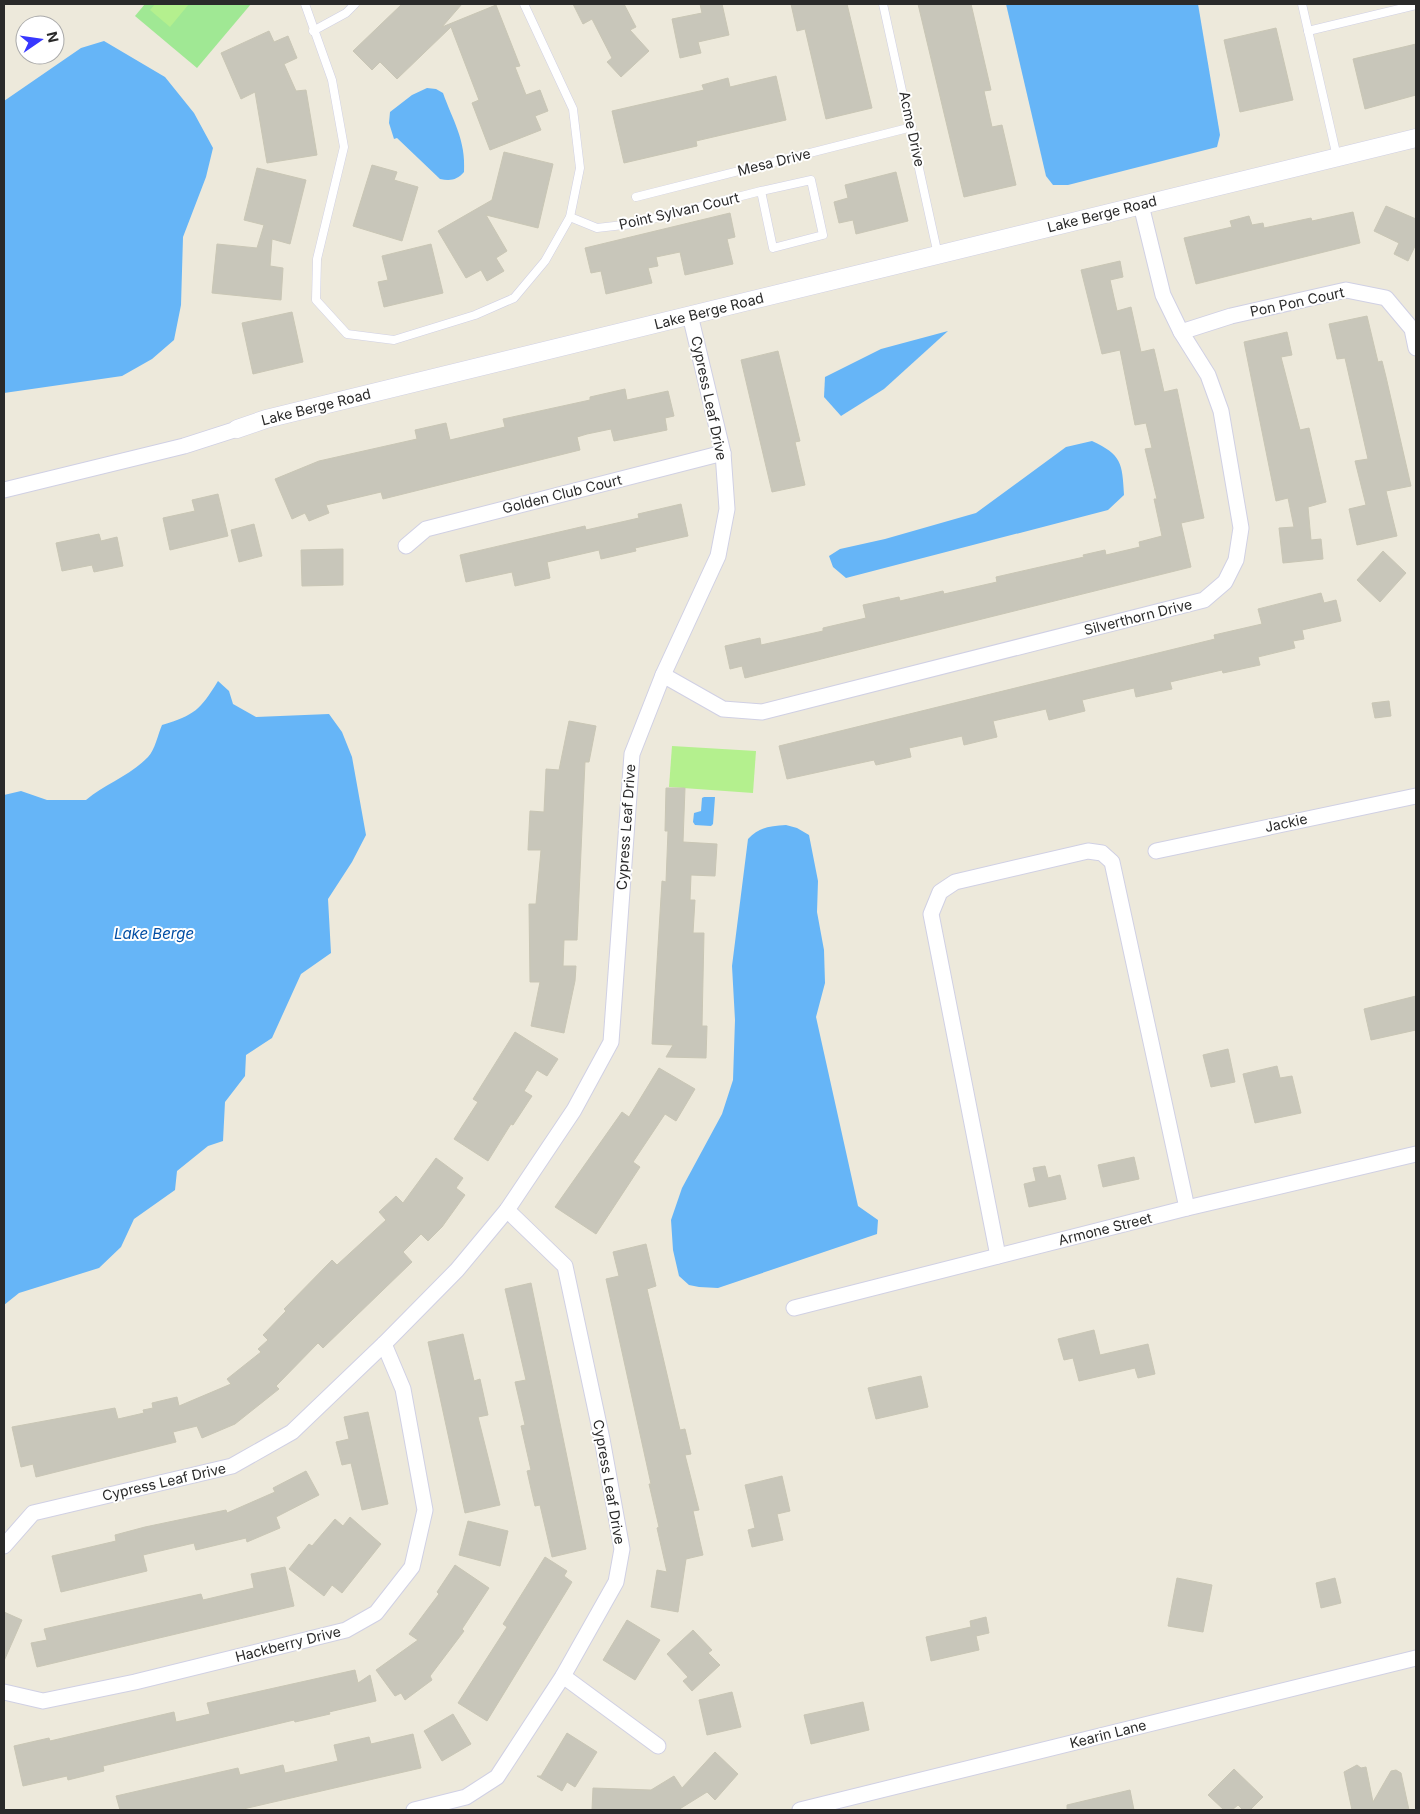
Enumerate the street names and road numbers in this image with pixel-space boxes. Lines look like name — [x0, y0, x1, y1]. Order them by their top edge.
street label: Acme Drive — [896, 90, 929, 168]
street label: Mesa Drive — [736, 144, 812, 179]
street label: Point Sylvan Court — [617, 188, 741, 233]
street label: Lake Berge Road — [1045, 192, 1158, 235]
street label: Pon Pon Court — [1248, 283, 1346, 320]
street label: Lake Berge Road — [652, 289, 765, 332]
street label: Cypress Leaf Drive — [688, 334, 731, 462]
street label: Lake Berge Road — [259, 385, 372, 428]
street label: Golden Club Court — [500, 470, 624, 517]
street label: Silverthorn Drive — [1082, 595, 1194, 638]
street label: Cypress Leaf Drive — [613, 763, 638, 891]
street label: Jackie — [1263, 810, 1309, 835]
street label: Armone Street — [1056, 1209, 1154, 1248]
street label: Cypress Leaf Drive — [590, 1418, 629, 1546]
street label: Cypress Leaf Drive — [100, 1459, 227, 1504]
street label: Hackberry Drive — [233, 1622, 342, 1665]
street label: Kearin Lane — [1068, 1716, 1148, 1751]

